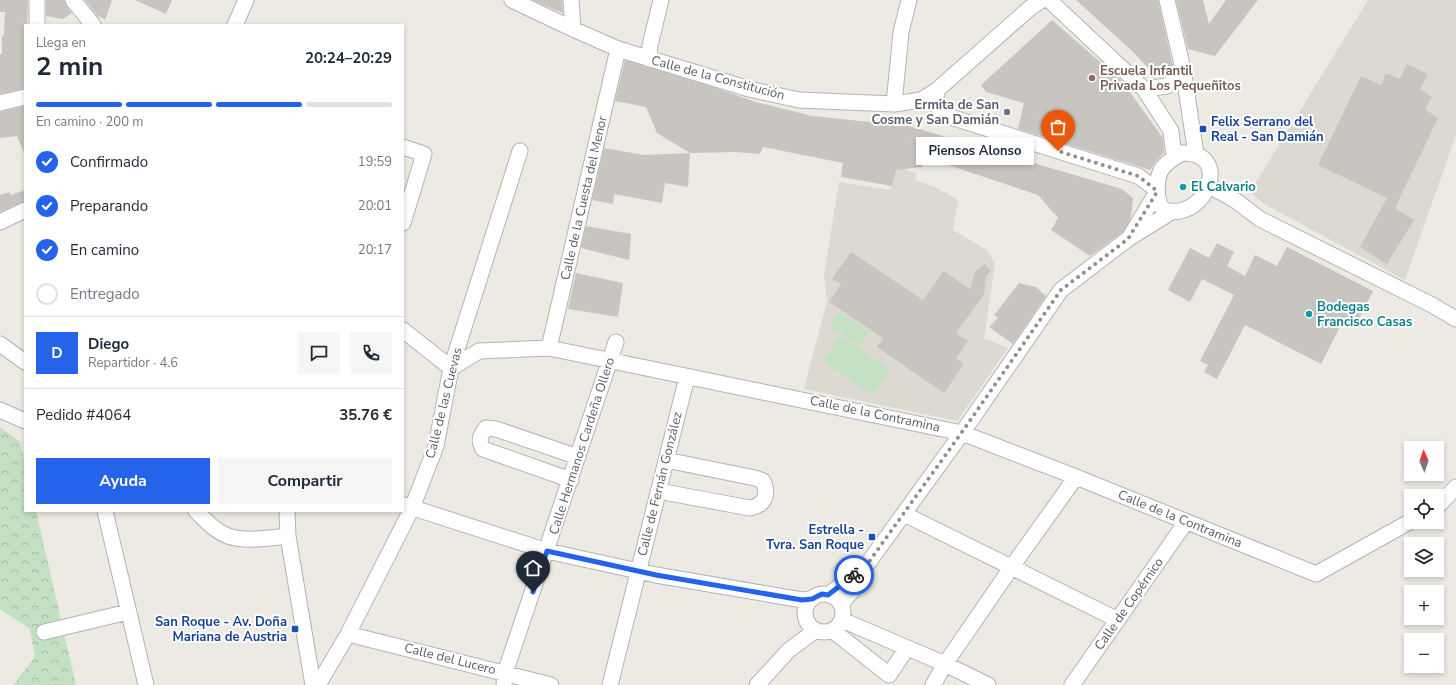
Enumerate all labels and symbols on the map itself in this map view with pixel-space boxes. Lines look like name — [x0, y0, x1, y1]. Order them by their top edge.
street label: Calle de la Constitución — [649, 52, 787, 104]
place label: Escuela Infantil Privada Los Pequeñitos — [1100, 62, 1241, 95]
marker: Escuela Infantil Privada Los Pequeñitos — [1087, 73, 1097, 83]
place label: Ermita de San Cosme y San Damián — [872, 96, 999, 129]
marker: Ermita de San Cosme y San Damián — [1002, 107, 1012, 117]
pin — [1041, 110, 1075, 151]
place label: Felix Serrano del Real - San Damián — [1211, 113, 1324, 146]
street label: Calle de la Cuesta del Menor — [556, 114, 612, 282]
marker: Felix Serrano del Real - San Damián — [1198, 124, 1208, 134]
callout: Piensos Alonso — [916, 137, 1034, 165]
place label: El Calvario — [1191, 178, 1256, 196]
marker: El Calvario — [1178, 182, 1188, 192]
place label: Bodegas Francisco Casas — [1317, 298, 1412, 331]
marker: Bodegas Francisco Casas — [1304, 309, 1314, 319]
street label: Calle de las Cuevas — [421, 346, 467, 460]
street label: Calle Hermanos Cardeña Ollero — [545, 355, 619, 537]
street label: Calle de la Contramina — [808, 391, 942, 437]
street label: Calle de Fernán González — [633, 410, 687, 558]
north arrow — [1404, 441, 1444, 481]
street label: Calle de la Contramina — [1115, 486, 1245, 552]
place label: Estrella - Tvra. San Roque — [766, 521, 864, 554]
marker: Estrella - Tvra. San Roque — [867, 532, 877, 542]
pin — [516, 551, 550, 592]
street label: Calle de Copérnico — [1090, 554, 1168, 654]
courier — [834, 555, 874, 595]
place label: San Roque - Av. Doña Mariana de Austria — [155, 613, 287, 646]
marker: San Roque - Av. Doña Mariana de Austria — [290, 624, 300, 634]
street label: Calle del Lucero — [402, 639, 498, 679]

